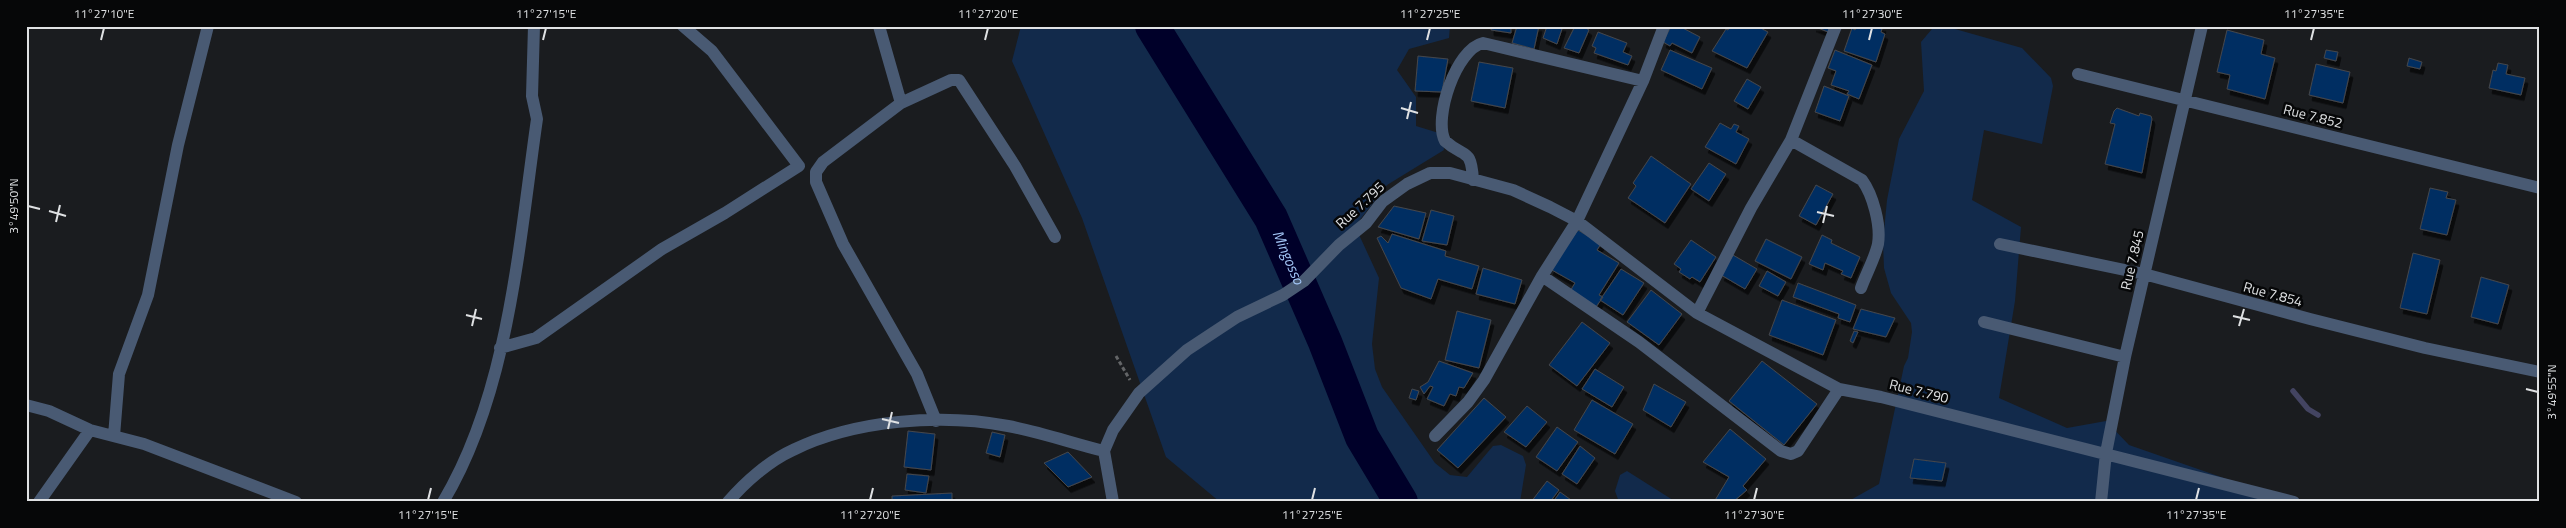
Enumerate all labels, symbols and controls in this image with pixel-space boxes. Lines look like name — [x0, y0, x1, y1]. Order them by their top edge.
text: 11°27'10"E — [74, 4, 135, 23]
text: 11°27'15"E — [516, 4, 577, 23]
text: 11°27'20"E — [958, 4, 1019, 23]
text: 11°27'25"E — [1400, 4, 1461, 23]
text: 11°27'30"E — [1842, 4, 1903, 23]
text: 11°27'35"E — [2284, 4, 2345, 23]
street label: Rue 7.852 — [2281, 98, 2345, 133]
street label: Rue 7.795 — [1330, 176, 1389, 233]
text: 3°49'50"N — [4, 178, 23, 234]
water label: Mingosso — [1267, 227, 1311, 289]
street label: Rue 7.845 — [2114, 228, 2149, 292]
street label: Rue 7.854 — [2241, 276, 2305, 312]
text: 3°49'55"N — [2542, 364, 2561, 420]
street label: Rue 7.790 — [1887, 373, 1951, 408]
text: 11°27'15"E — [398, 505, 459, 524]
text: 11°27'20"E — [840, 505, 901, 524]
text: 11°27'25"E — [1282, 505, 1343, 524]
text: 11°27'30"E — [1724, 505, 1785, 524]
text: 11°27'35"E — [2166, 505, 2227, 524]

